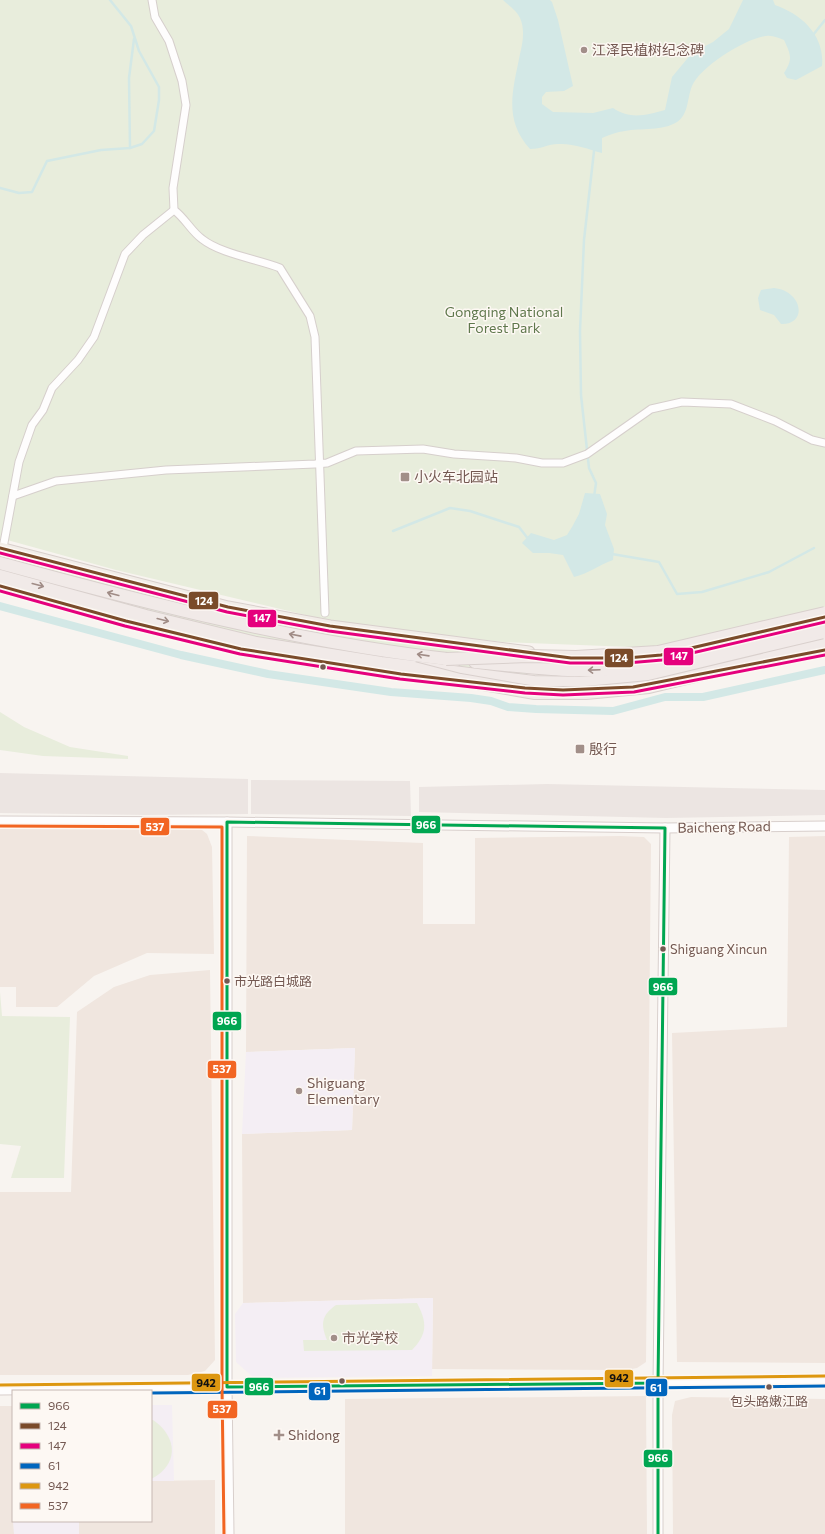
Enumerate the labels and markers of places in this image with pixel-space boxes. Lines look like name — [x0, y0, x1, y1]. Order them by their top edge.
place label: 江泽民植树纪念碑 — [592, 41, 704, 58]
marker: 江泽民植树纪念碑 — [579, 45, 589, 55]
place label: 小火车北园站 — [414, 468, 498, 485]
marker: 小火车北园站 — [399, 471, 411, 483]
unlabelled marker — [318, 662, 328, 672]
place label: 殷行 — [589, 740, 617, 757]
marker: 殷行 — [574, 743, 586, 755]
place label: Shiguang Xincun — [670, 941, 767, 957]
marker: Shiguang Xincun — [658, 944, 668, 954]
place label: 市光路白城路 — [234, 973, 312, 989]
marker: 市光路白城路 — [222, 976, 232, 986]
place label: Shiguang Elementary — [307, 1074, 380, 1107]
marker: Shiguang Elementary — [294, 1086, 304, 1096]
place label: 市光学校 — [342, 1329, 398, 1346]
marker: 市光学校 — [329, 1333, 339, 1343]
unlabelled marker — [337, 1376, 347, 1386]
marker: 包头路嫩江路 — [764, 1382, 774, 1392]
place label: 包头路嫩江路 — [730, 1393, 808, 1409]
place label: Shidong — [288, 1426, 340, 1443]
marker: Shidong — [273, 1429, 285, 1441]

